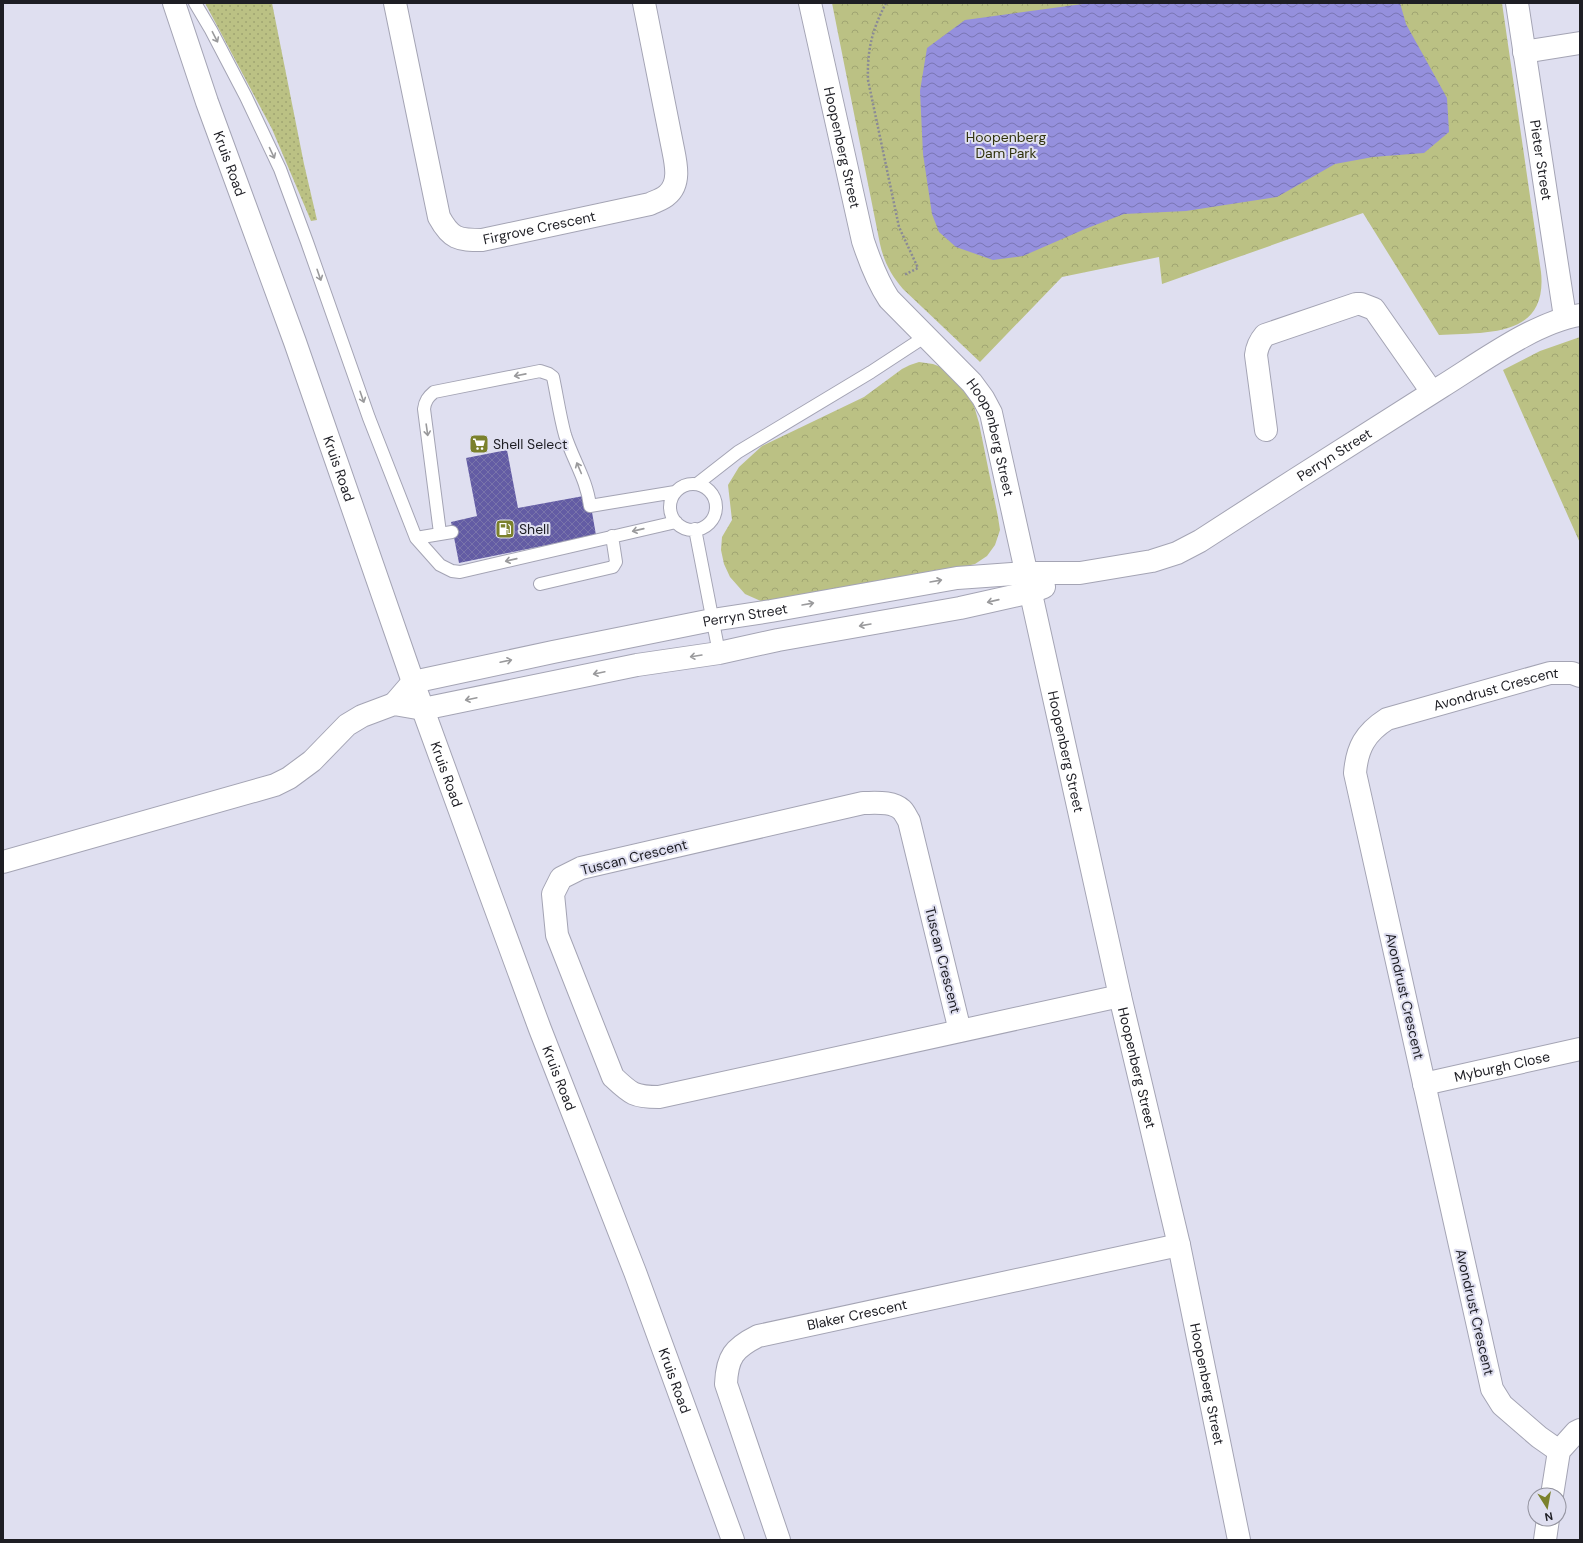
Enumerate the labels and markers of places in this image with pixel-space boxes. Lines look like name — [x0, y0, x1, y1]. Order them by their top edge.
supermarket icon: Shell Select — [468, 433, 490, 455]
place label: Shell Select — [493, 435, 568, 453]
fuel station icon: Shell — [494, 518, 516, 540]
place label: Shell — [519, 520, 549, 538]

